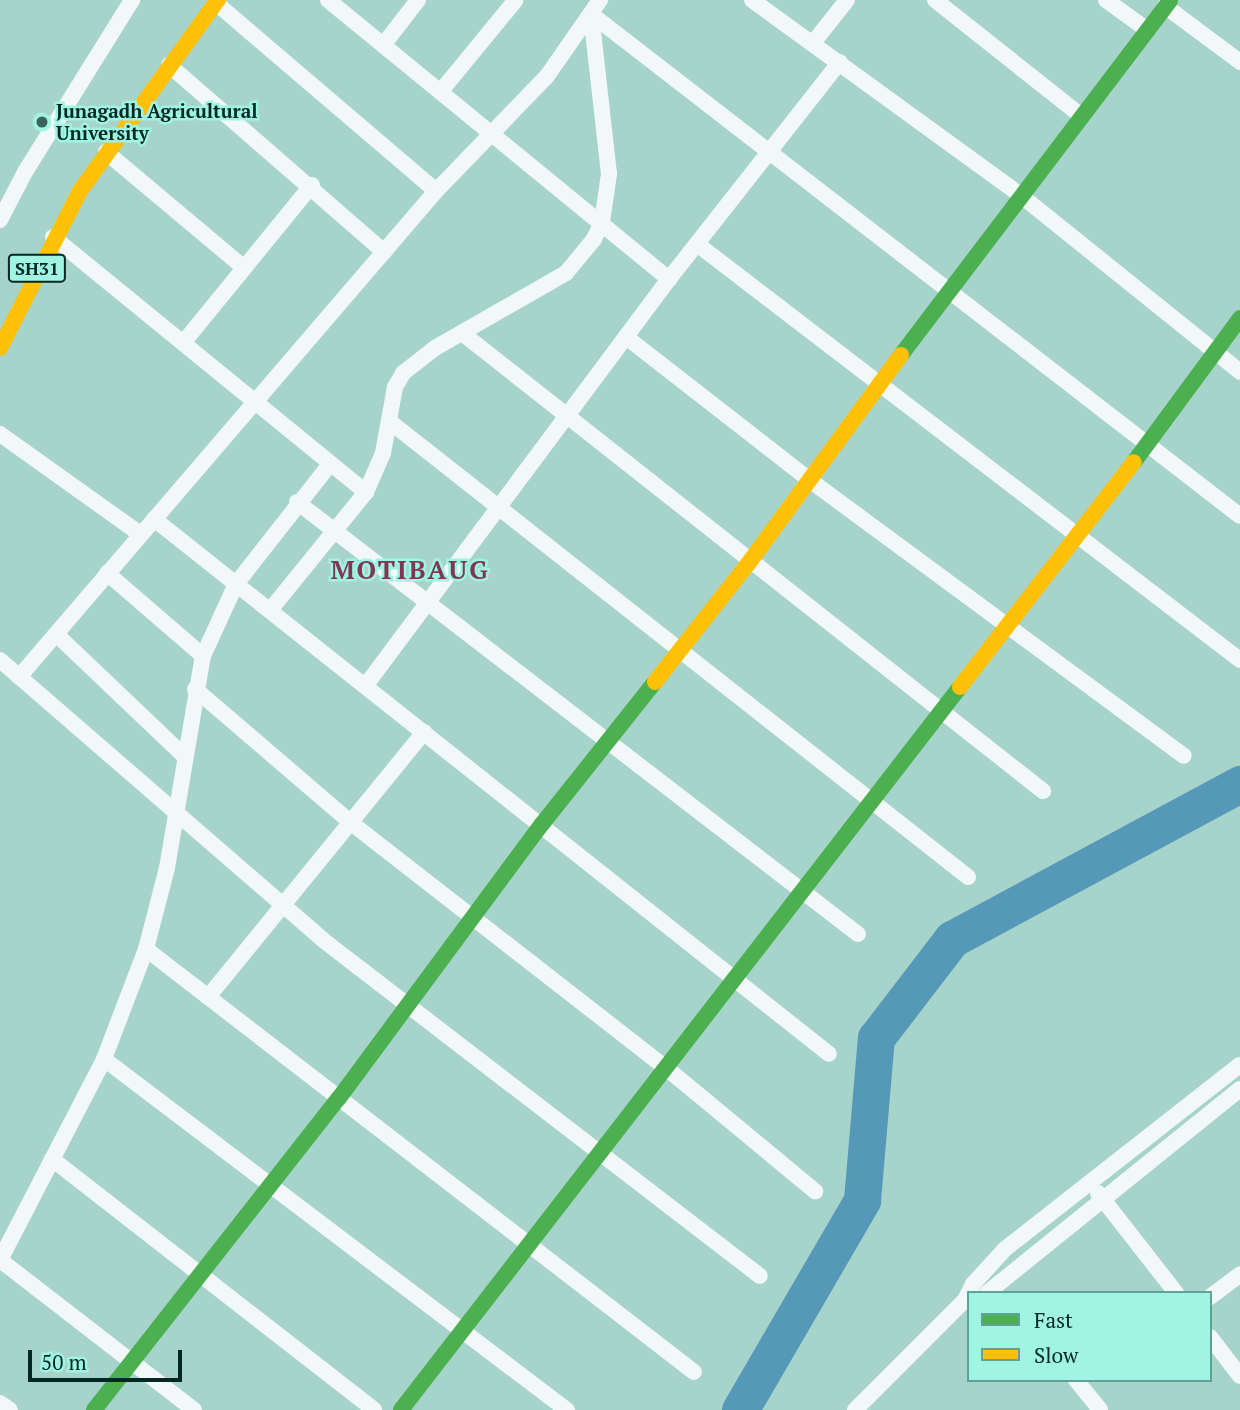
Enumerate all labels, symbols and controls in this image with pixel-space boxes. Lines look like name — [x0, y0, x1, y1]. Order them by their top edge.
place label: Junagadh Agricultural University — [56, 100, 258, 144]
marker: Junagadh Agricultural University — [34, 114, 50, 130]
road number: SH31 — [7, 254, 67, 282]
district label: MOTIBAUG — [331, 554, 489, 586]
legend — [967, 1291, 1212, 1382]
text: Fast — [1034, 1306, 1073, 1334]
scale bar — [32, 1336, 186, 1380]
text: Slow — [1034, 1341, 1078, 1369]
text: 50 m — [41, 1348, 87, 1376]

